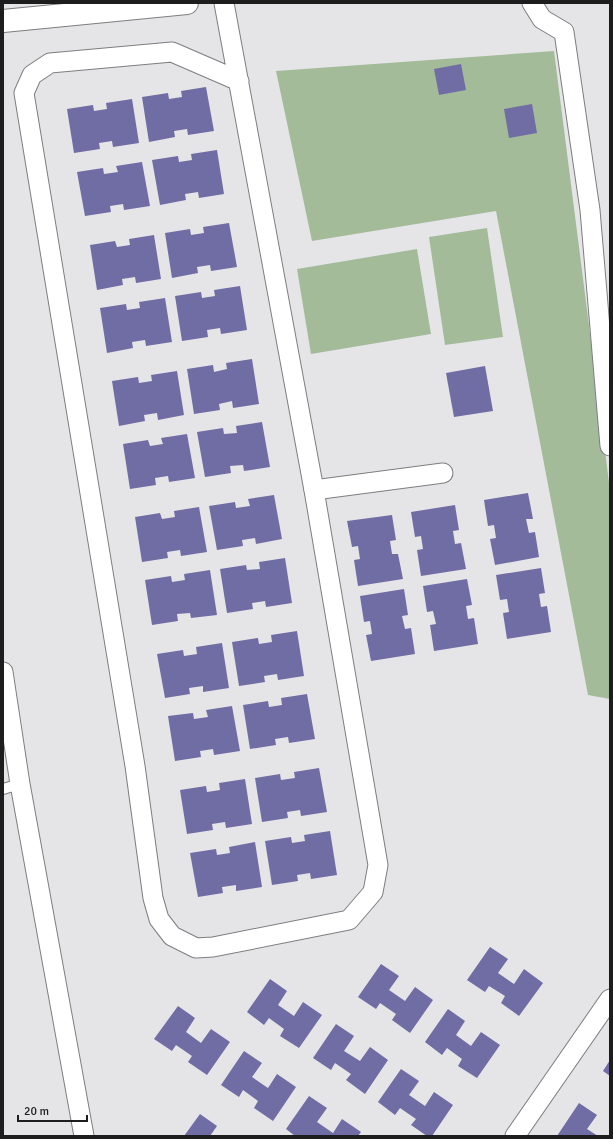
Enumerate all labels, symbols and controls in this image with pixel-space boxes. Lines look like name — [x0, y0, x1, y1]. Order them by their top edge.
scale bar — [18, 1097, 87, 1123]
text: 20 m — [24, 1104, 49, 1119]

